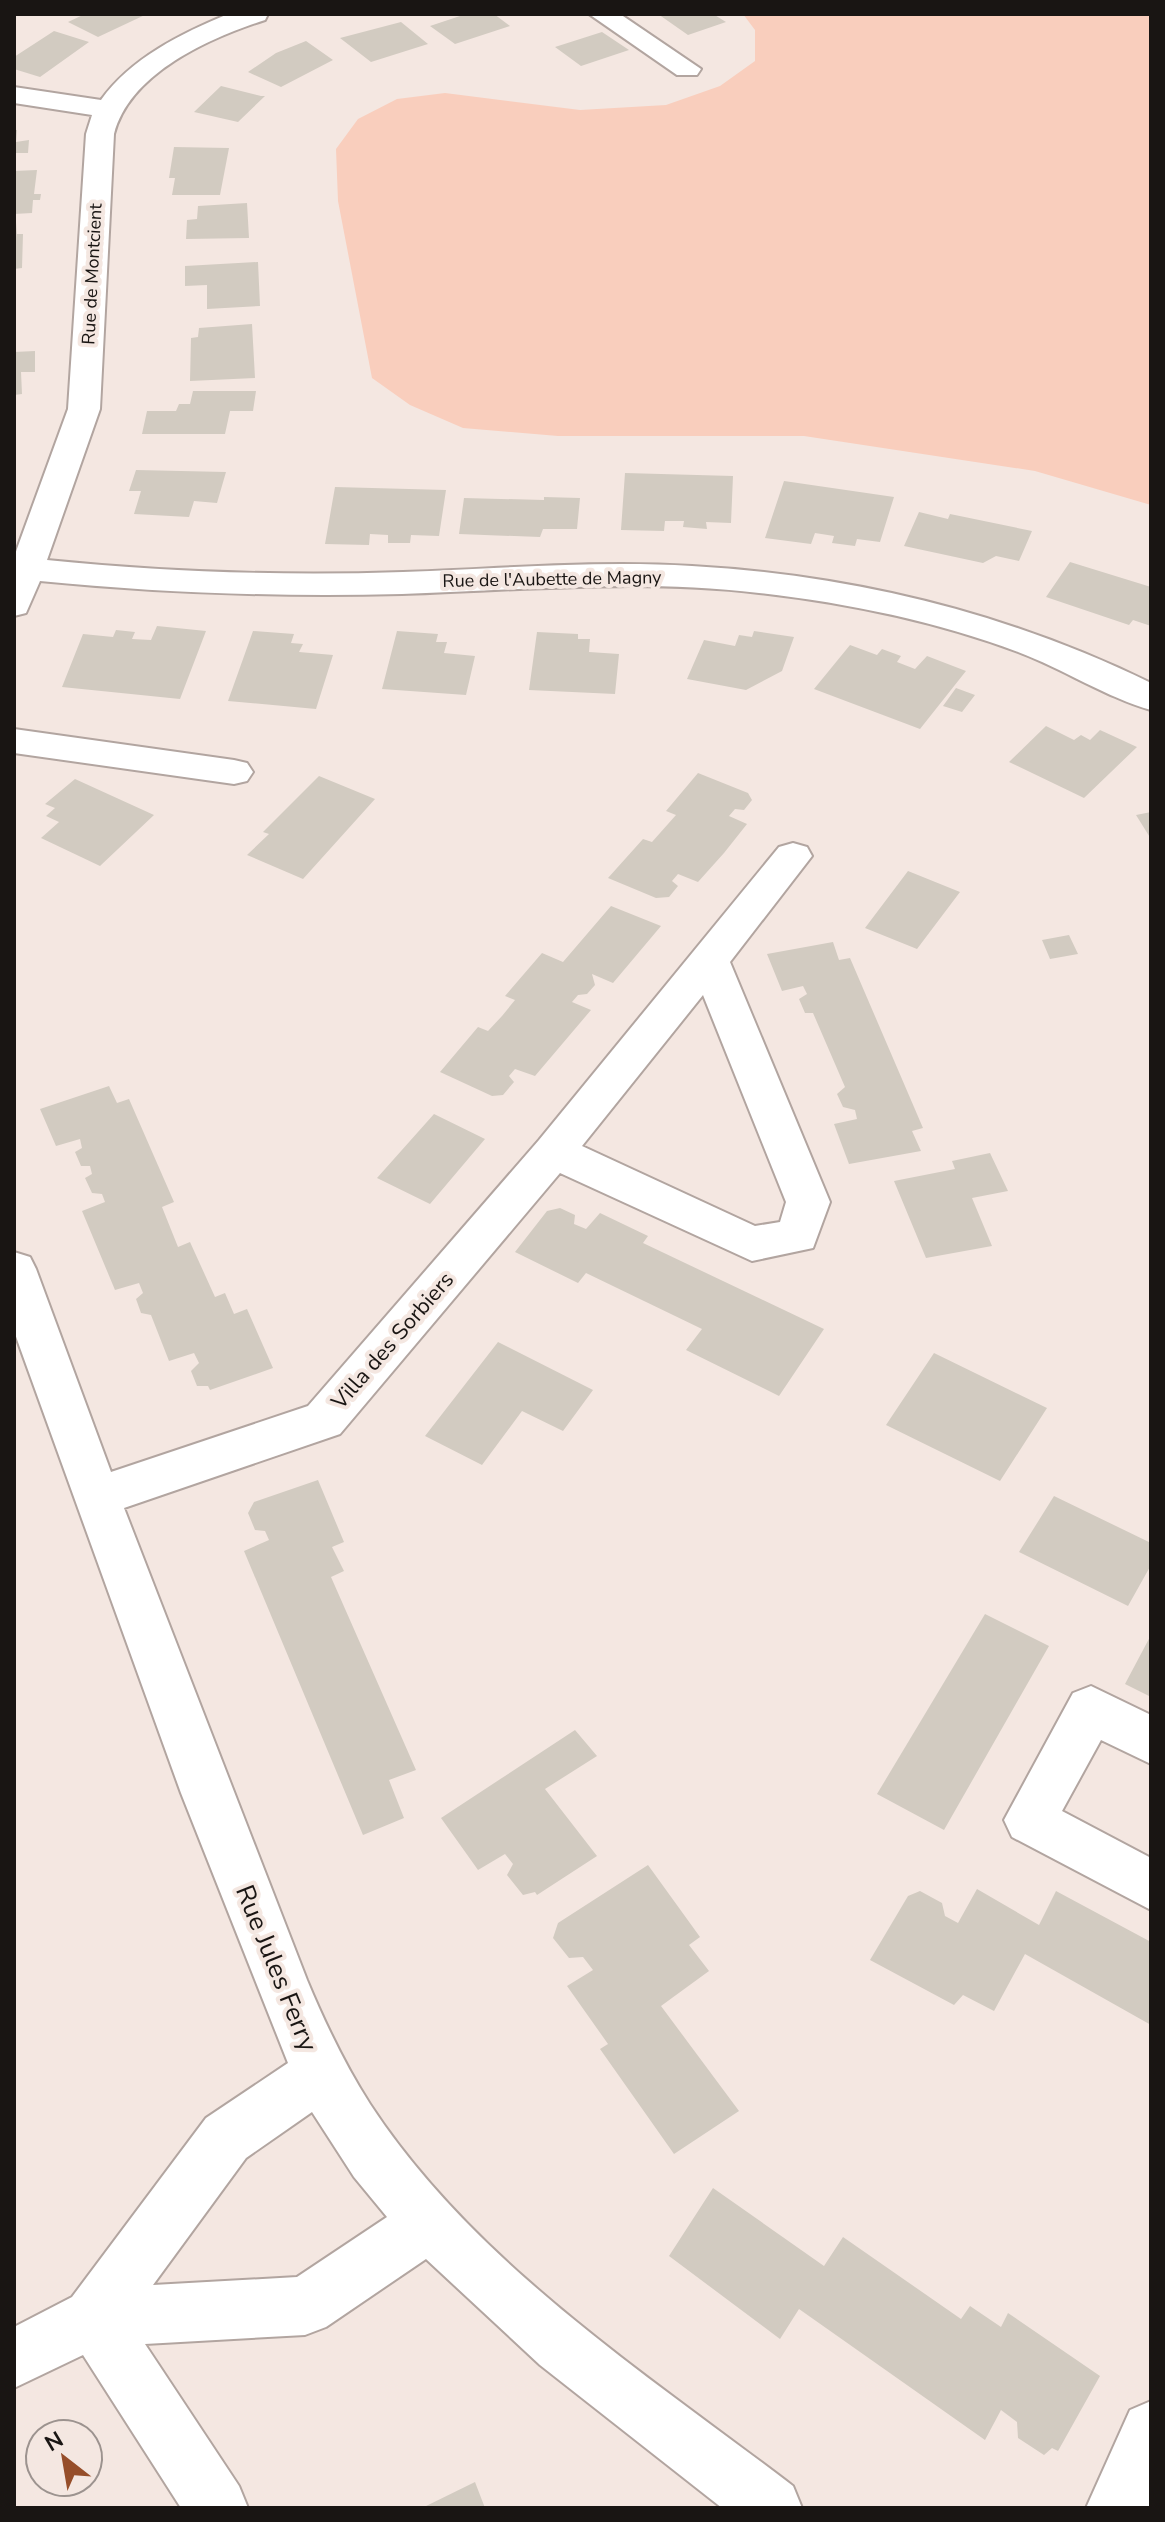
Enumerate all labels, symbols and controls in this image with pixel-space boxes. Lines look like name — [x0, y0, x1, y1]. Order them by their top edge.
street label: Rue de Montcient — [76, 202, 108, 345]
street label: Rue de l'Aubette de Magny — [442, 565, 662, 593]
street label: Villa des Sorbiers — [324, 1266, 461, 1417]
street label: Rue Jules Ferry — [227, 1880, 326, 2057]
north arrow — [24, 2418, 104, 2498]
text: N — [39, 2425, 69, 2459]

